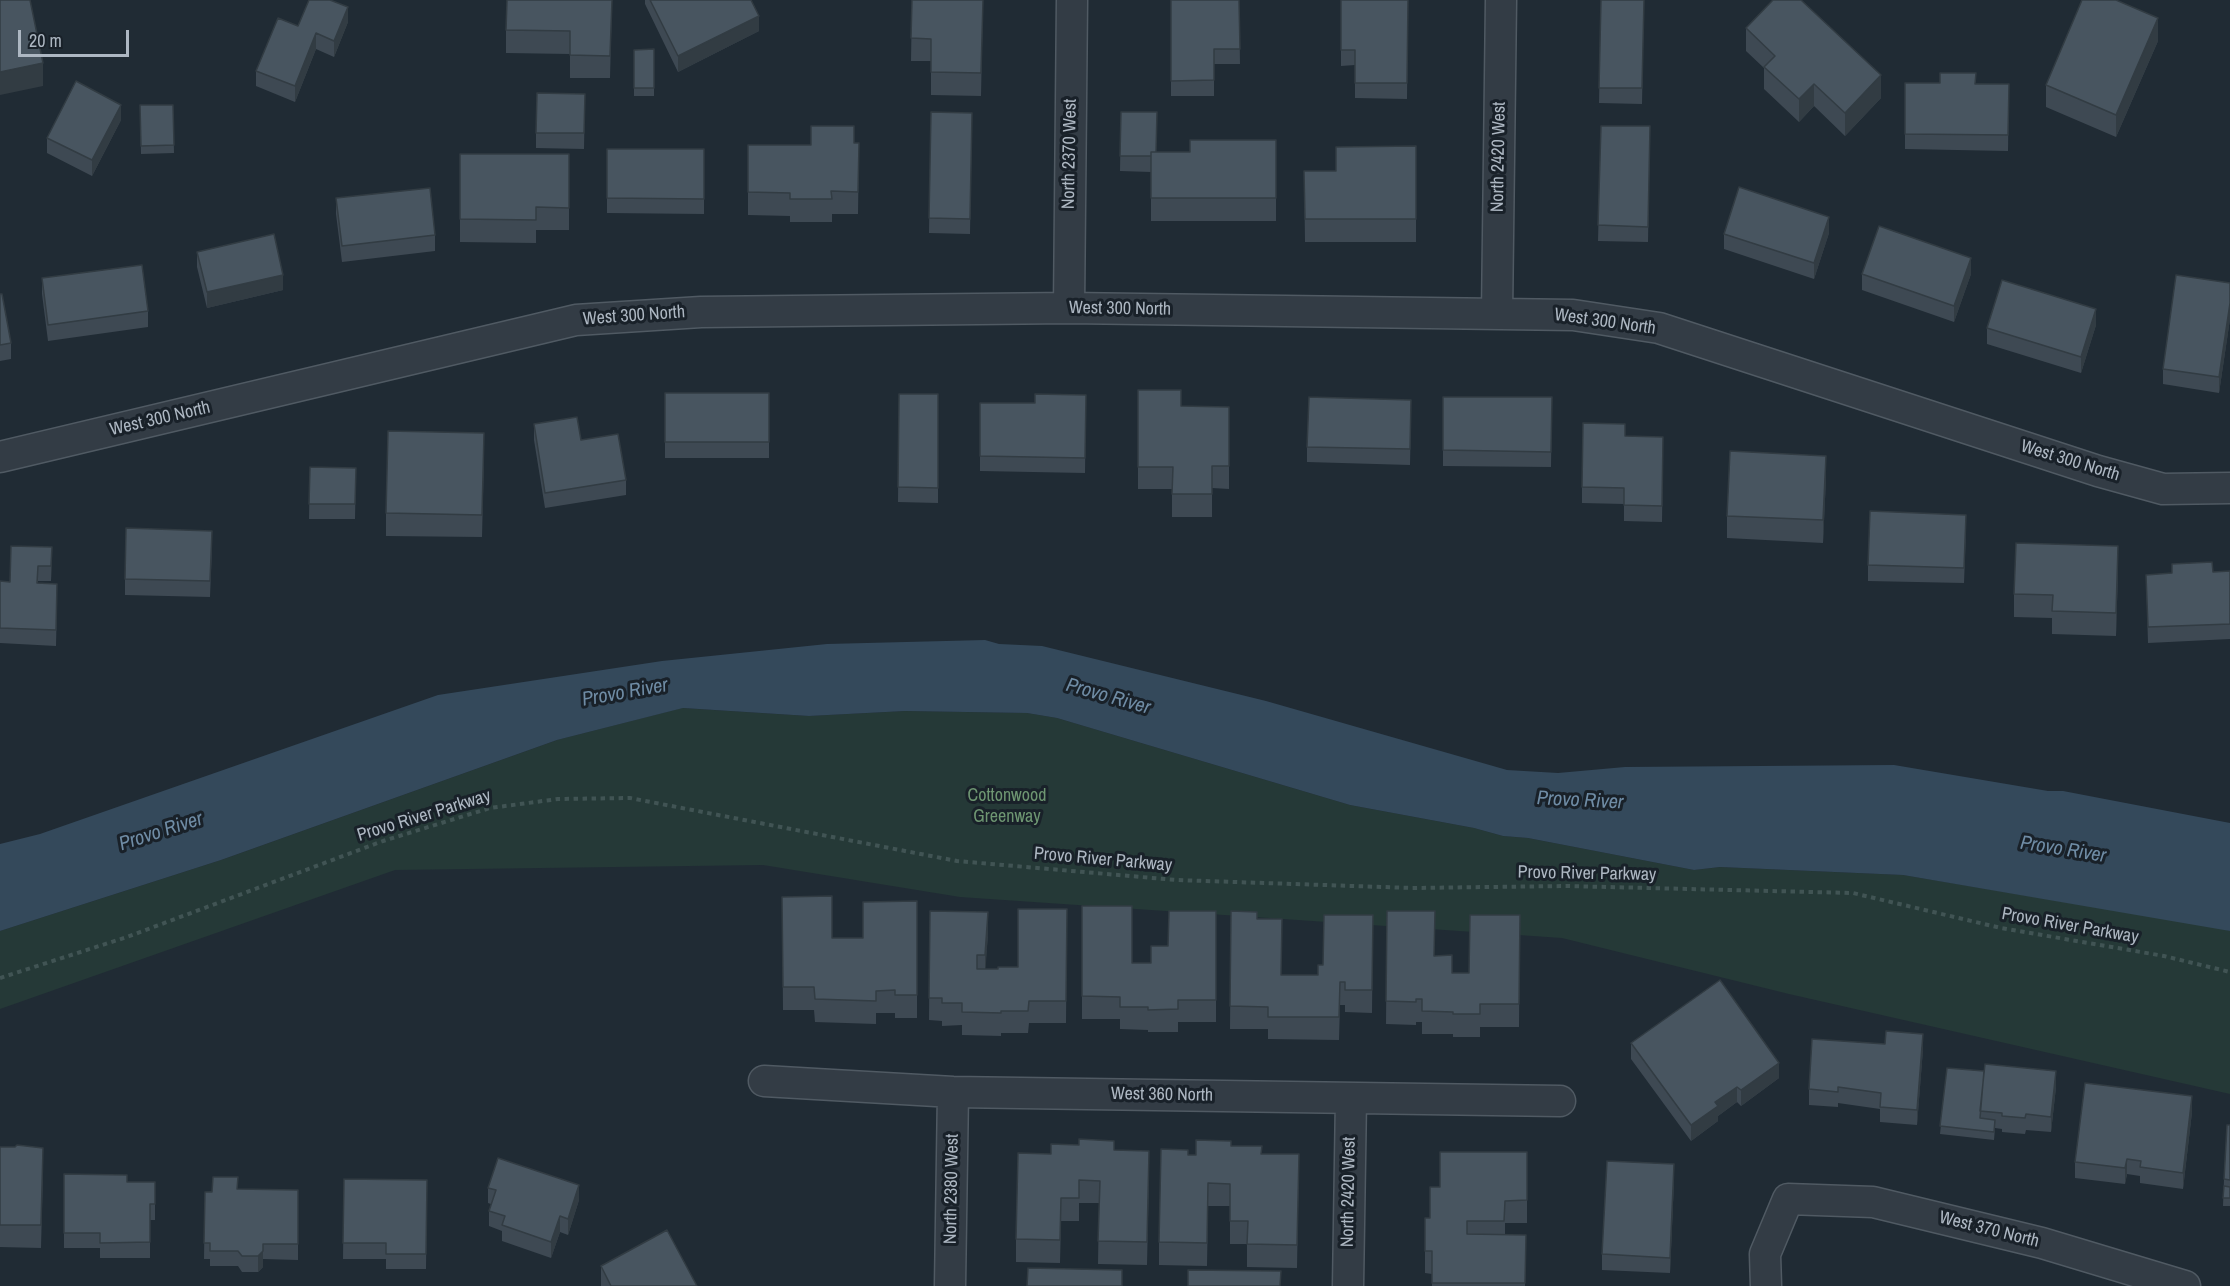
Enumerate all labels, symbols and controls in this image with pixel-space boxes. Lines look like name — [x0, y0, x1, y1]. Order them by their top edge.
scale bar — [21, 18, 132, 56]
text: 20 m — [29, 28, 62, 53]
street label: North 2370 West — [1058, 99, 1082, 209]
street label: North 2420 West — [1487, 102, 1511, 212]
street label: West 300 North — [1069, 297, 1171, 321]
street label: West 300 North — [582, 302, 686, 330]
street label: West 300 North — [1553, 304, 1657, 340]
street label: West 300 North — [108, 397, 212, 441]
street label: West 300 North — [2018, 436, 2122, 486]
water label: Provo River — [580, 674, 670, 712]
water label: Provo River — [1063, 674, 1153, 720]
street label: Provo River Parkway — [355, 785, 493, 847]
park label: Cottonwood Greenway — [968, 785, 1046, 828]
water label: Provo River — [1536, 787, 1624, 815]
water label: Provo River — [116, 807, 206, 857]
water label: Provo River — [2018, 831, 2108, 869]
street label: Provo River Parkway — [1033, 843, 1173, 877]
street label: Provo River Parkway — [1518, 862, 1656, 886]
street label: Provo River Parkway — [2000, 903, 2140, 949]
street label: West 360 North — [1111, 1083, 1213, 1107]
street label: North 2380 West — [940, 1134, 964, 1244]
street label: North 2420 West — [1337, 1137, 1361, 1247]
street label: West 370 North — [1937, 1207, 2041, 1253]

